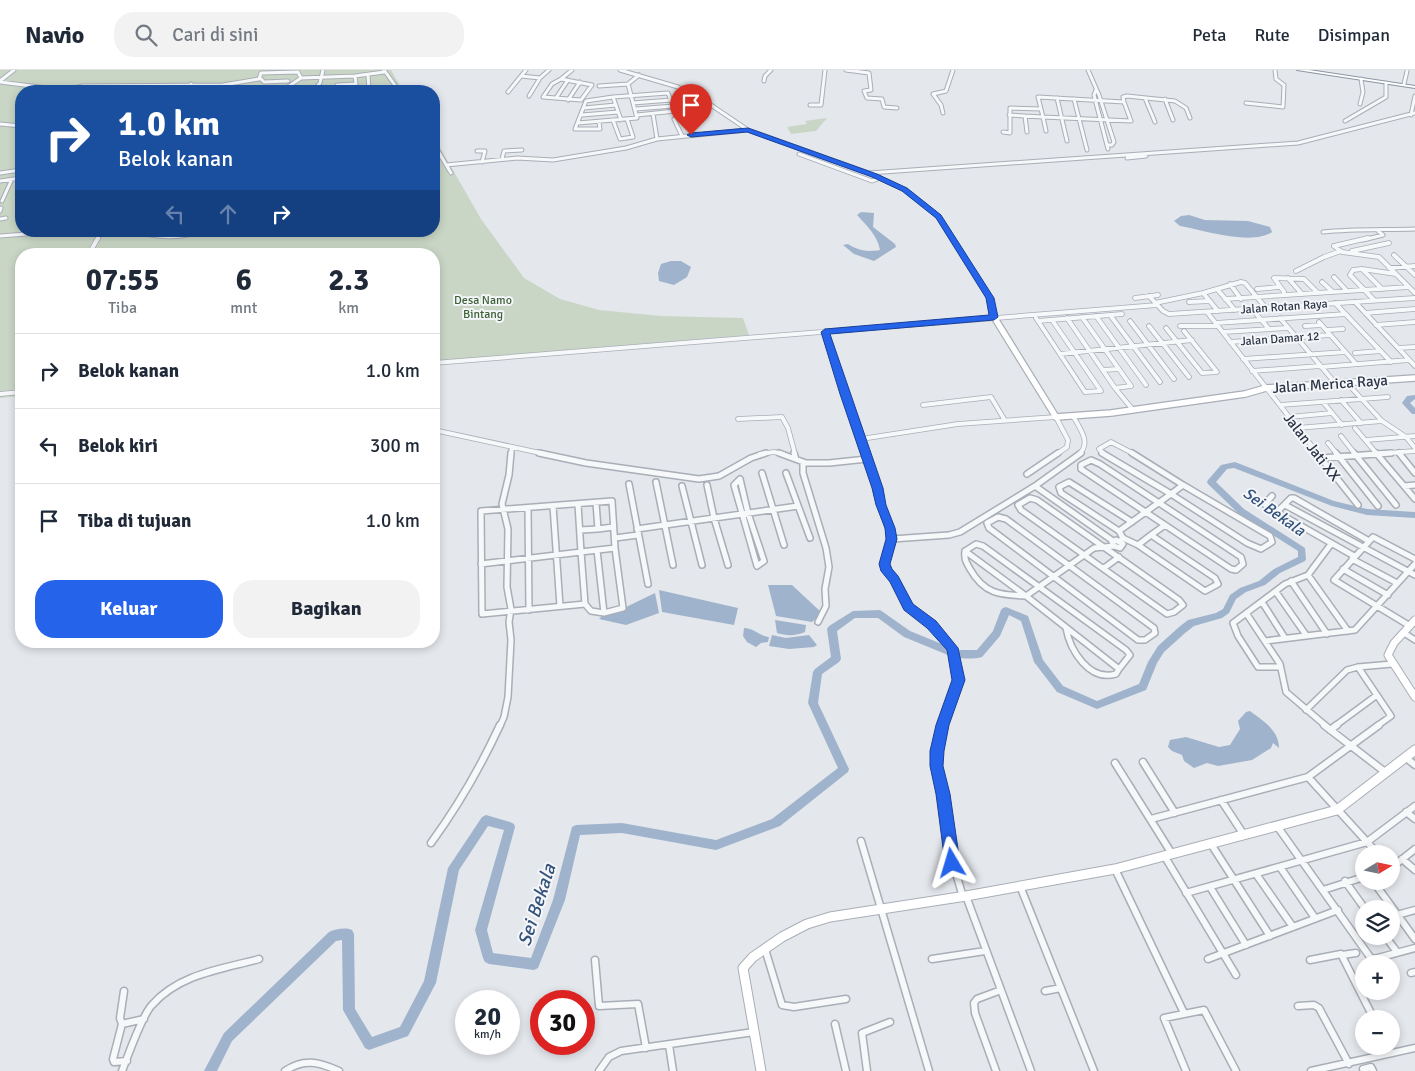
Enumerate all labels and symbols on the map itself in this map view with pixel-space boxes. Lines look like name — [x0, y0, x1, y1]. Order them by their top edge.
pin — [670, 84, 712, 135]
park label: Desa Namo Bintang — [454, 293, 512, 322]
street label: Jalan Rotan Raya — [1240, 296, 1328, 318]
street label: Jalan Damar 12 — [1240, 329, 1320, 349]
street label: Jalan Merica Raya — [1272, 371, 1388, 397]
street label: Jalan Jati XX — [1280, 409, 1344, 485]
water label: Sei Bekala — [1239, 483, 1310, 541]
position arrow — [925, 836, 977, 888]
north arrow — [1355, 845, 1400, 890]
water label: Sei Bekala — [512, 860, 562, 949]
speed limit sign: 30 — [530, 990, 595, 1055]

